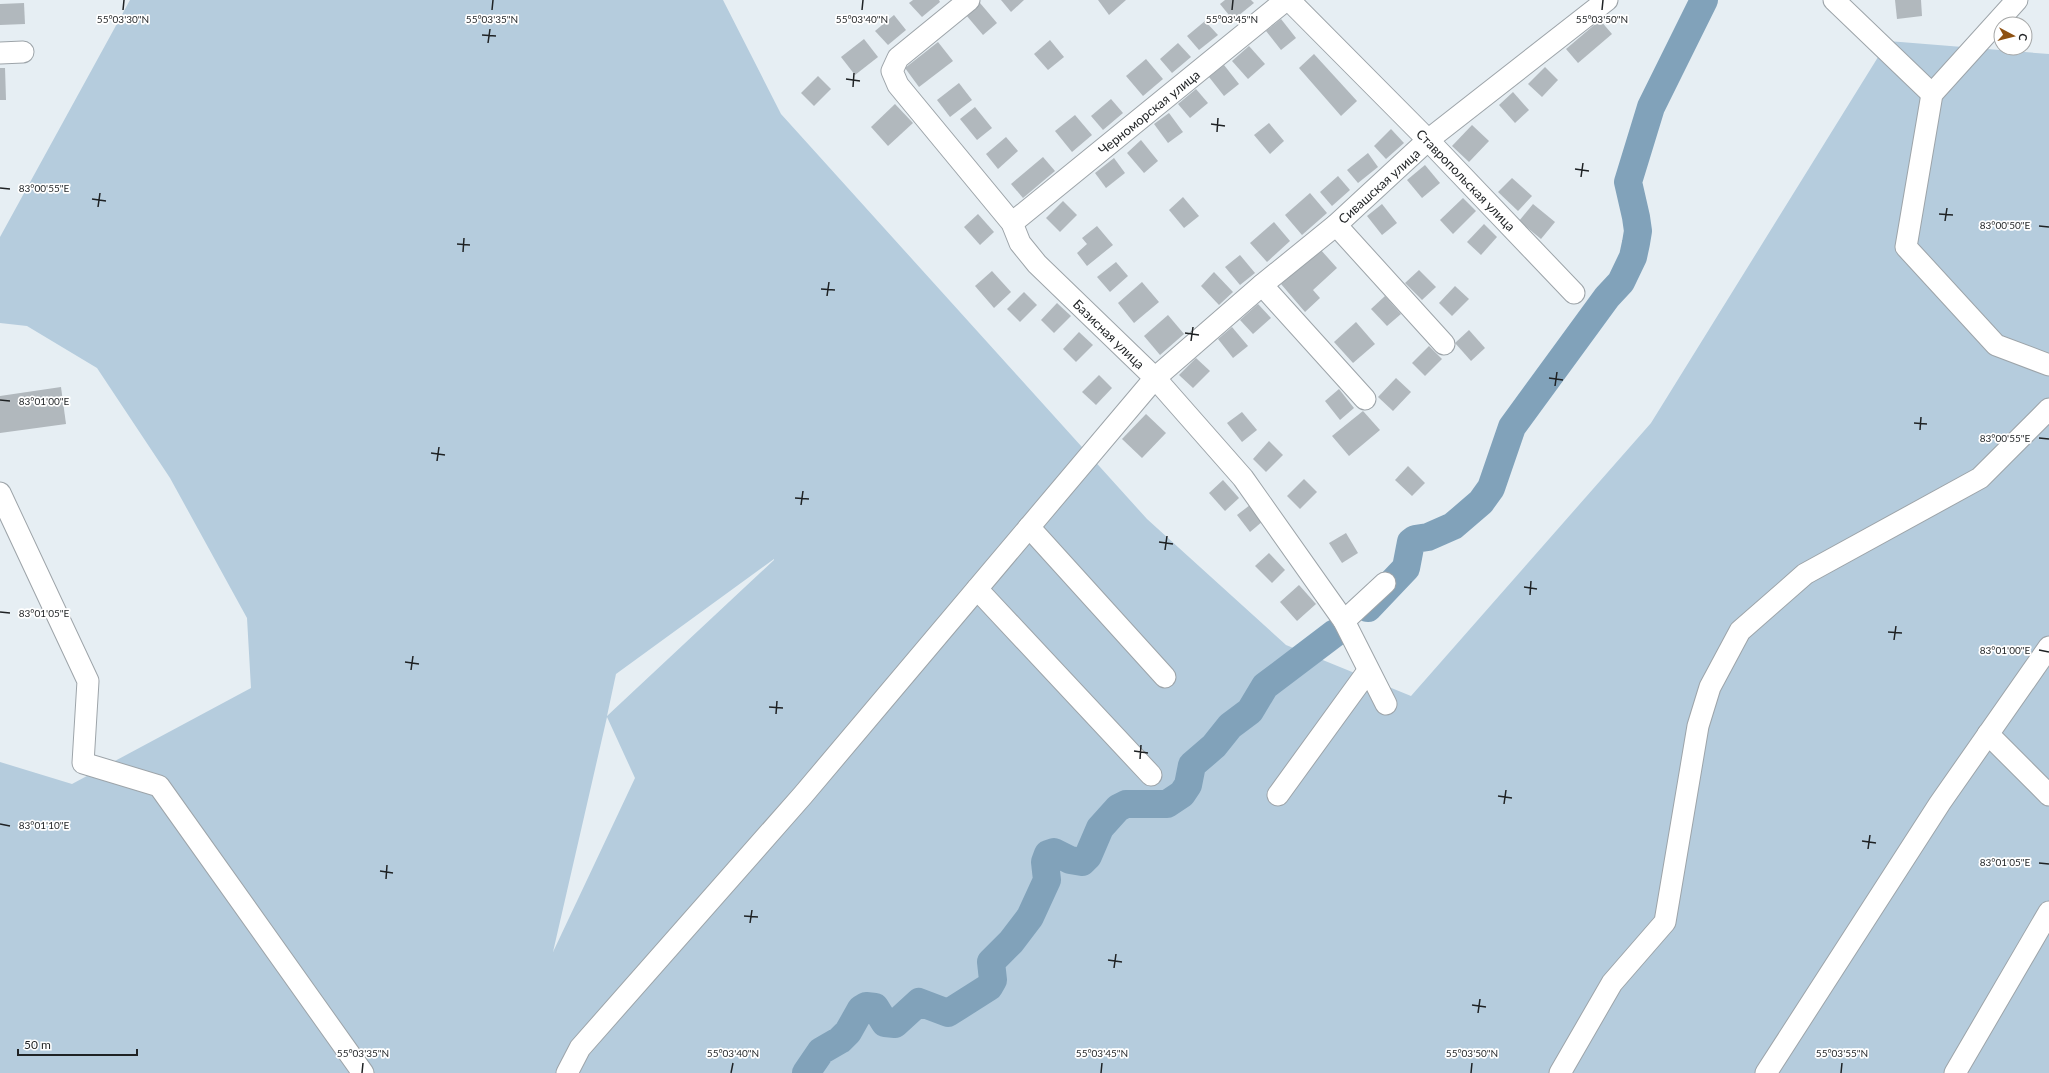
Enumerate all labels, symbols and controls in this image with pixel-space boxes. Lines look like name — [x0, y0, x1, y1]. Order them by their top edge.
text: 55°03'30"N — [97, 13, 149, 25]
text: 55°03'35"N — [466, 13, 518, 25]
text: 55°03'40"N — [836, 13, 888, 25]
text: 55°03'45"N — [1206, 13, 1258, 25]
text: 55°03'50"N — [1576, 13, 1628, 25]
north arrow — [1993, 16, 2033, 56]
text: С — [2016, 33, 2030, 42]
street label: Черноморская улица — [1095, 66, 1203, 158]
street label: Ставропольская улица — [1413, 126, 1519, 234]
street label: Сивашская улица — [1335, 145, 1423, 227]
text: 83°00'55"E — [19, 182, 69, 194]
text: 83°00'50"E — [1980, 219, 2030, 231]
street label: Базисная улица — [1070, 296, 1148, 372]
text: 83°01'00"E — [19, 395, 69, 407]
text: 83°00'55"E — [1980, 432, 2030, 444]
text: 83°01'05"E — [19, 607, 69, 619]
text: 83°01'00"E — [1980, 644, 2030, 656]
text: 83°01'10"E — [19, 819, 69, 831]
text: 83°01'05"E — [1980, 856, 2030, 868]
scale bar — [18, 1031, 137, 1057]
text: 50 m — [24, 1037, 51, 1052]
text: 55°03'35"N — [337, 1047, 389, 1059]
text: 55°03'40"N — [707, 1047, 759, 1059]
text: 55°03'45"N — [1076, 1047, 1128, 1059]
text: 55°03'50"N — [1446, 1047, 1498, 1059]
text: 55°03'55"N — [1816, 1047, 1868, 1059]

